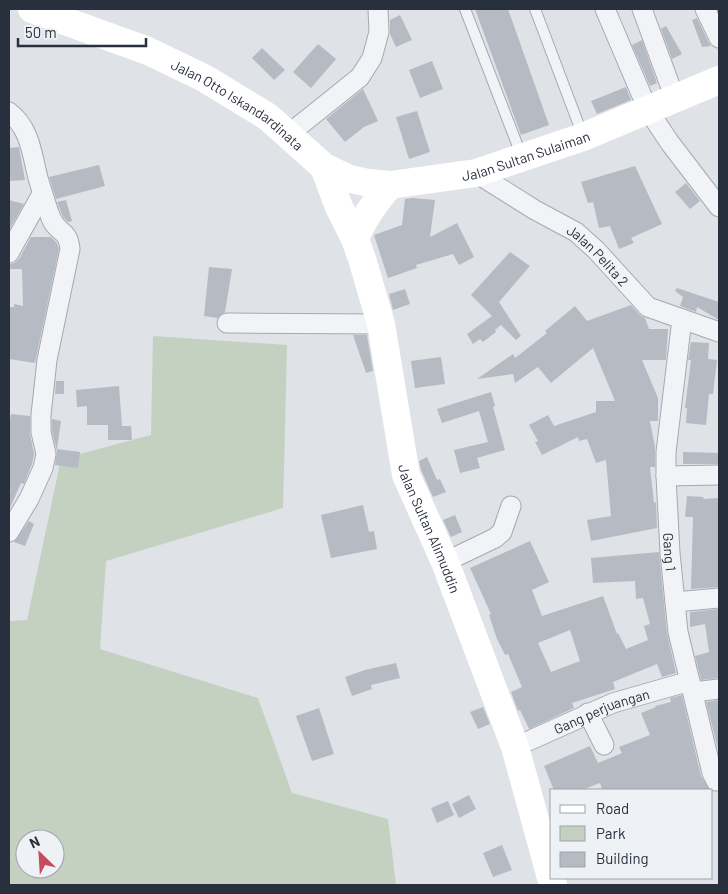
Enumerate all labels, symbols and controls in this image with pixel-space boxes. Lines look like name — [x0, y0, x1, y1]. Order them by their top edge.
scale bar — [18, 15, 145, 47]
text: 50 m — [25, 23, 57, 41]
street label: Jalan Otto Iskandardinata — [169, 55, 307, 153]
street label: Jalan Sultan Sulaiman — [461, 127, 592, 183]
street label: Jalan Pelita 2 — [564, 220, 633, 289]
street label: Jalan Sultan Alimuddin — [396, 463, 464, 595]
street label: Gang 1 — [660, 532, 680, 572]
street label: Gang perjuangan — [551, 685, 651, 737]
legend — [550, 789, 713, 879]
text: Road — [596, 799, 629, 817]
text: Park — [596, 824, 626, 842]
north arrow — [15, 829, 65, 879]
text: N — [26, 832, 42, 851]
text: Building — [596, 849, 649, 867]

